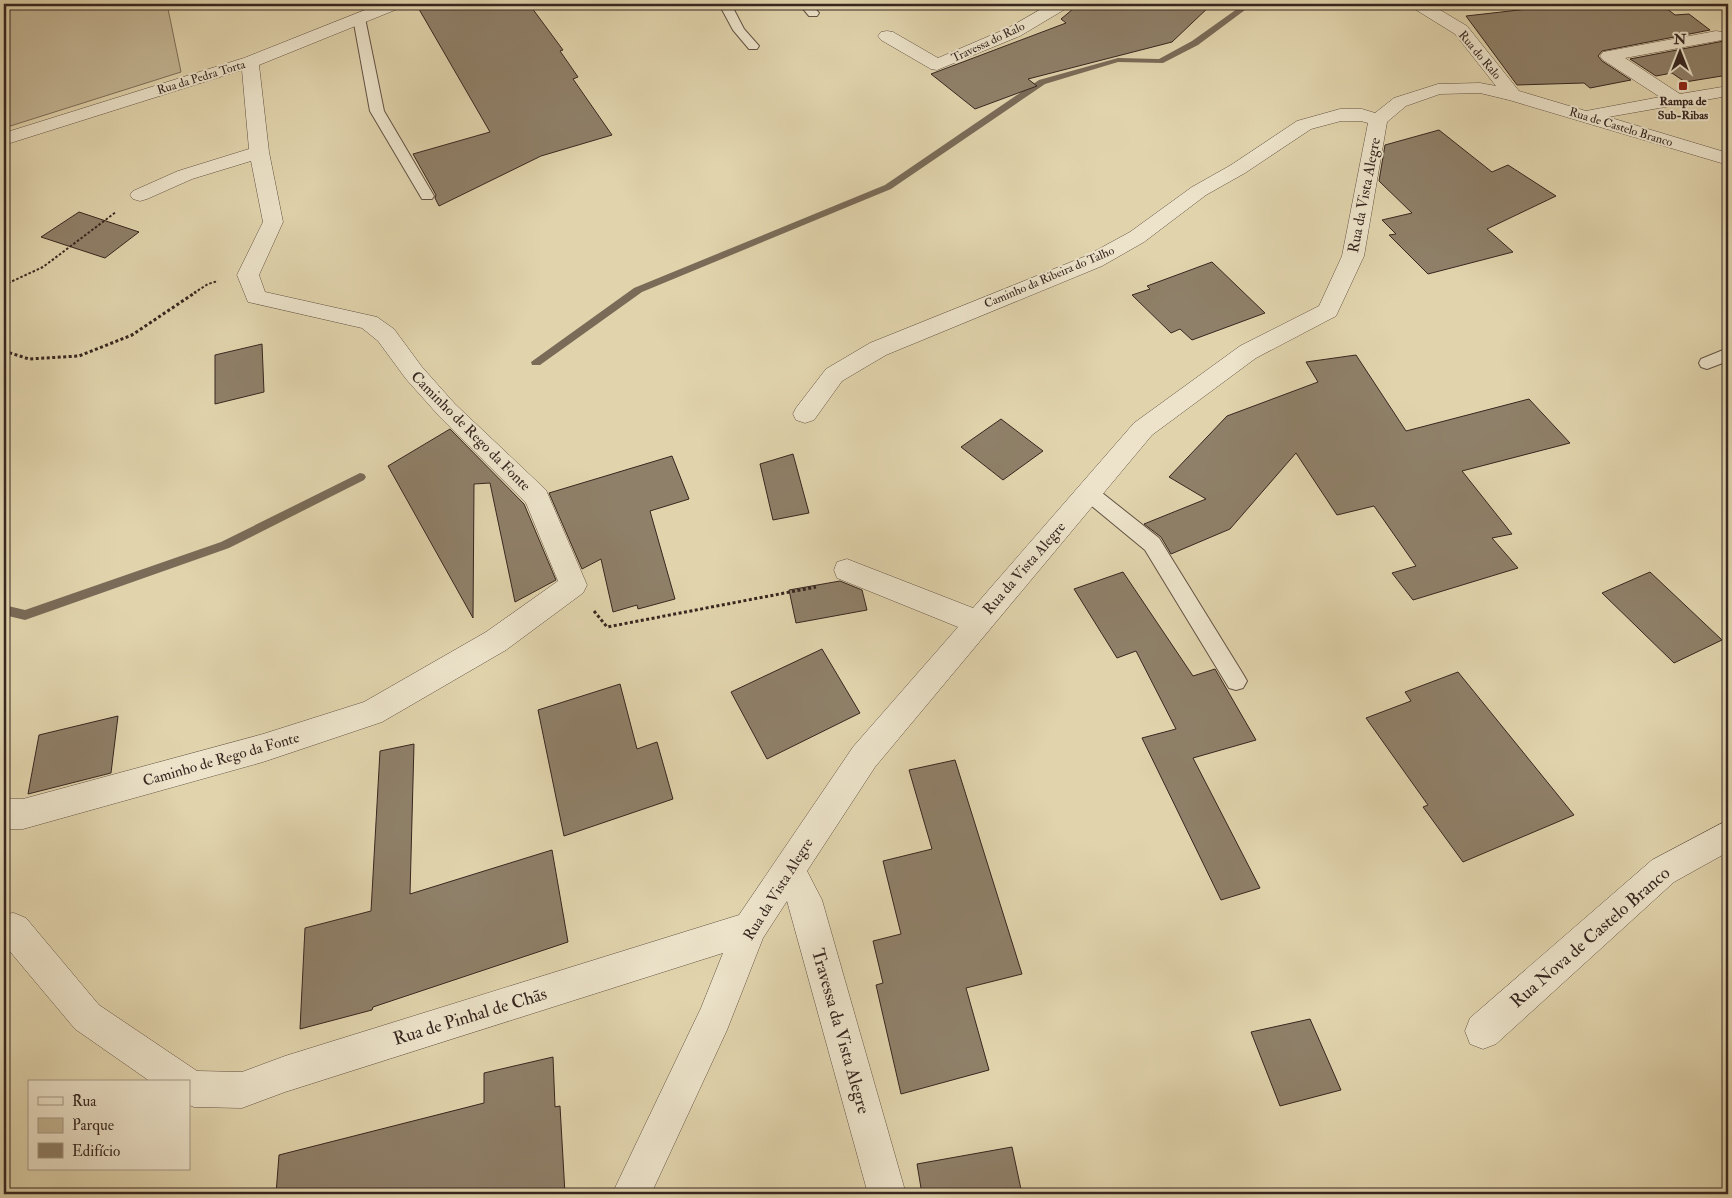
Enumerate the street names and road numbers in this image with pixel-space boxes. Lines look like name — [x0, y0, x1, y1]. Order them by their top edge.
street label: Travessa do Ralo — [949, 19, 1027, 66]
street label: Rua do Ralo — [1455, 28, 1504, 83]
street label: Rua da Pedra Torta — [155, 57, 248, 98]
street label: Rua de Castelo Branco — [1567, 105, 1675, 150]
street label: Rua da Vista Alegre — [1344, 136, 1385, 254]
street label: Caminho da Ribeira do Talho — [982, 243, 1117, 312]
street label: Caminho de Rego da Fonte — [407, 367, 535, 495]
street label: Rua da Vista Alegre — [979, 518, 1070, 619]
street label: Caminho de Rego da Fonte — [141, 728, 302, 791]
street label: Rua da Vista Alegre — [739, 835, 817, 944]
street label: Rua Nova de Castelo Branco — [1506, 861, 1675, 1013]
street label: Travessa da Vista Alegre — [806, 946, 875, 1117]
street label: Rua de Pinhal de Chãs — [391, 982, 550, 1051]

